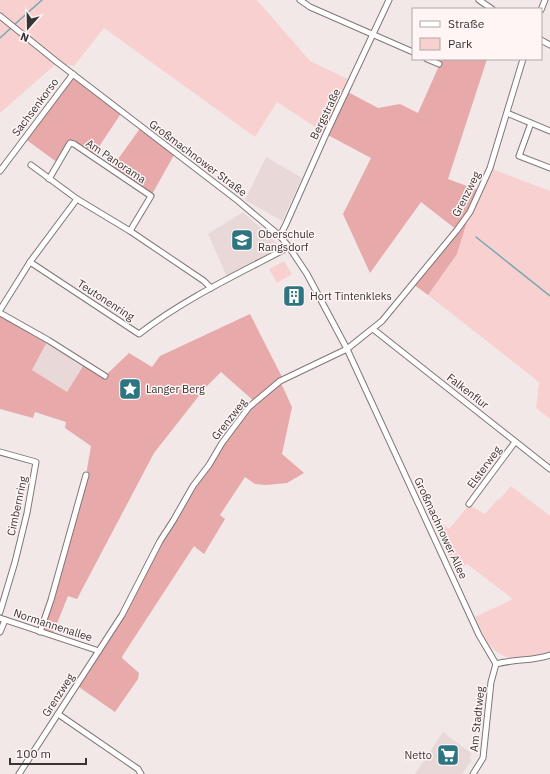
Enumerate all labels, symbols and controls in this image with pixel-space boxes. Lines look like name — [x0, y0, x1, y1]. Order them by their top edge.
north arrow — [8, 8, 48, 48]
legend — [412, 8, 542, 60]
text: Straße — [448, 16, 485, 31]
text: N — [18, 29, 31, 45]
text: Park — [448, 36, 473, 51]
street label: Sachsenkorso — [9, 75, 61, 139]
street label: Bergstraße — [307, 86, 343, 142]
street label: Großmachnower Straße — [146, 117, 250, 199]
street label: Am Panorama — [83, 136, 149, 186]
street label: Grenzweg — [449, 169, 484, 219]
school or university icon: Oberschule Rangsdorf — [229, 227, 255, 253]
place label: Oberschule Rangsdorf — [258, 227, 315, 254]
street label: Teutonenring — [75, 276, 137, 324]
building icon: Hort Tintenkleks — [281, 283, 307, 309]
place label: Hort Tintenkleks — [310, 289, 392, 303]
street label: Falkenflur — [444, 370, 492, 412]
place icon: Langer Berg — [117, 376, 143, 402]
place label: Langer Berg — [146, 382, 205, 396]
street label: Grenzweg — [208, 395, 250, 443]
street label: Elsterweg — [464, 443, 504, 491]
street label: Cimbernring — [4, 475, 30, 537]
street label: Großmachnower Allee — [411, 475, 471, 581]
street label: Normannenallee — [12, 606, 94, 644]
street label: Grenzweg — [39, 670, 77, 719]
street label: Am Stadtweg — [467, 685, 487, 752]
scale bar — [10, 740, 86, 766]
supermarket icon: Netto — [435, 742, 461, 768]
text: 100 m — [16, 746, 51, 761]
place label: Netto — [404, 748, 432, 762]

